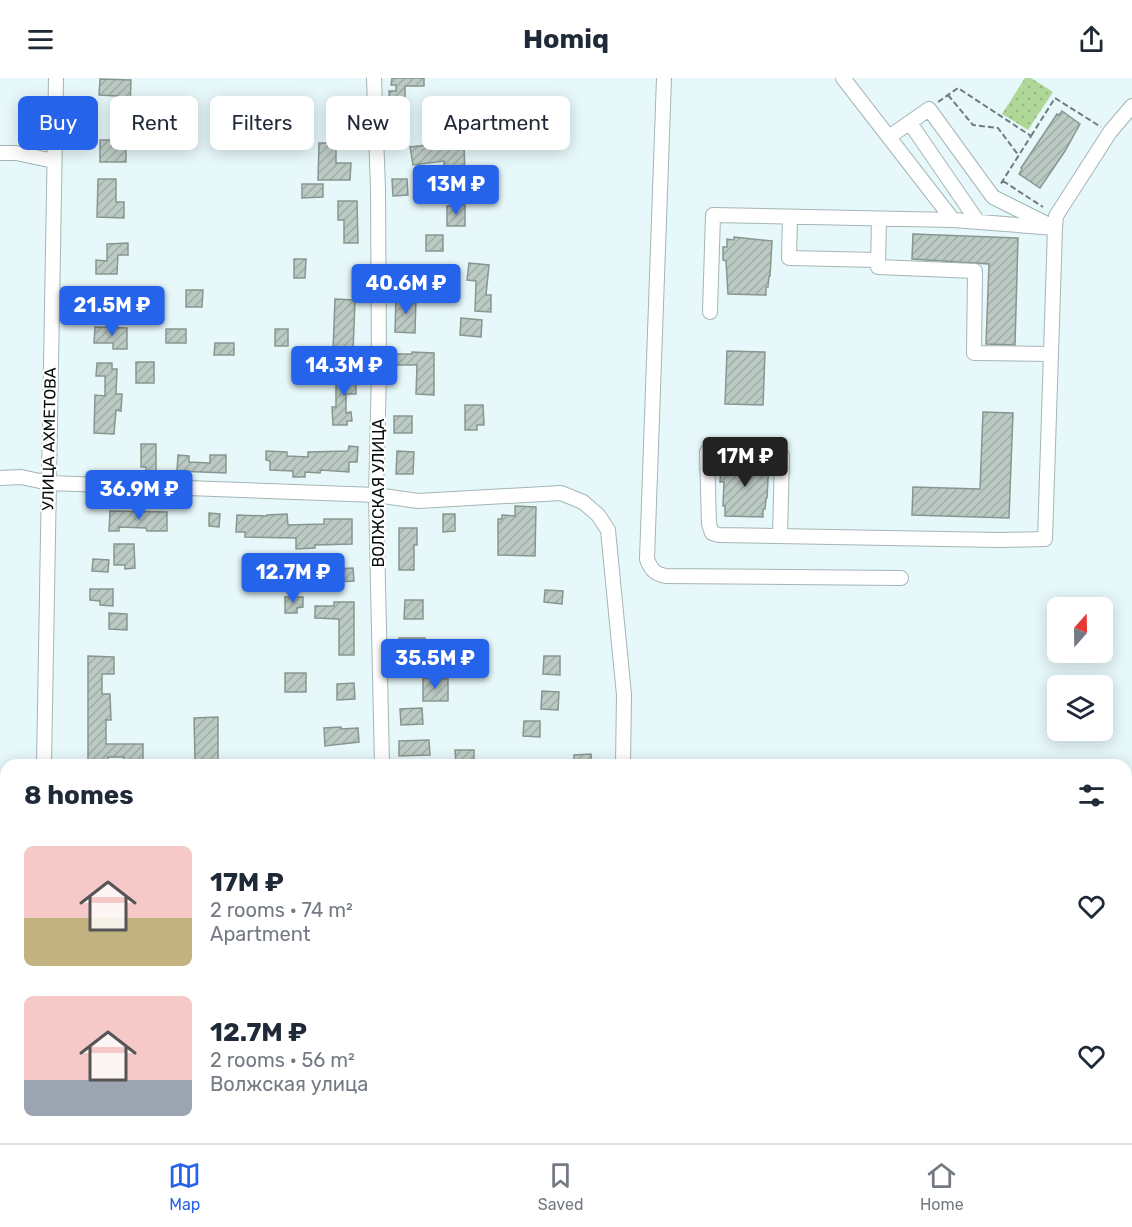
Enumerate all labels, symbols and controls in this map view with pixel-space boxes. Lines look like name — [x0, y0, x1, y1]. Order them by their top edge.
icon: menu — [24, 23, 57, 56]
text: Homiq — [523, 23, 609, 55]
icon: share — [1075, 23, 1108, 56]
chip: Buy — [18, 96, 98, 150]
chip: Rent — [110, 96, 198, 150]
chip: Filters — [210, 96, 314, 150]
chip: New — [326, 96, 410, 150]
chip: Apartment — [422, 96, 570, 150]
pin: 13M ₽ — [414, 165, 498, 216]
text: 13M ₽ — [427, 172, 485, 196]
pin: 40.6M ₽ — [351, 264, 461, 315]
text: 40.6M ₽ — [366, 271, 446, 295]
pin: 21.5M ₽ — [57, 286, 167, 337]
text: 21.5M ₽ — [74, 293, 150, 317]
pin: 14.3M ₽ — [289, 346, 399, 397]
text: 14.3M ₽ — [305, 353, 383, 377]
street label: УЛИЦА АХМЕТОВА — [38, 367, 60, 511]
street label: ВОЛЖСКАЯ УЛИЦА — [369, 418, 388, 568]
pin: 17M ₽ — [703, 437, 787, 488]
text: 17M ₽ — [717, 444, 773, 468]
pin: 36.9M ₽ — [84, 470, 194, 521]
text: 36.9M ₽ — [99, 477, 179, 501]
pin: 12.7M ₽ — [238, 553, 348, 604]
text: 12.7M ₽ — [256, 560, 330, 584]
north arrow — [1047, 597, 1113, 663]
map controls — [1047, 597, 1113, 741]
pin: 35.5M ₽ — [380, 639, 490, 690]
text: 35.5M ₽ — [395, 646, 475, 670]
button: layers — [1047, 675, 1113, 741]
icon: filters — [1075, 779, 1108, 812]
text: 8 homes — [24, 780, 134, 811]
text: 17M ₽ — [210, 867, 284, 898]
icon: home — [72, 870, 144, 942]
icon: heart — [1075, 890, 1108, 923]
text: 2 rooms · 74 m² — [210, 898, 353, 922]
text: Apartment — [210, 922, 311, 946]
text: 12.7M ₽ — [210, 1017, 307, 1048]
icon: home — [72, 1020, 144, 1092]
icon: heart — [1075, 1040, 1108, 1073]
text: 2 rooms · 56 m² — [210, 1048, 355, 1072]
text: Волжская улица — [210, 1072, 368, 1096]
tab: Map — [168, 1159, 201, 1214]
tab: Saved — [538, 1159, 583, 1214]
tab: Home — [920, 1159, 964, 1214]

